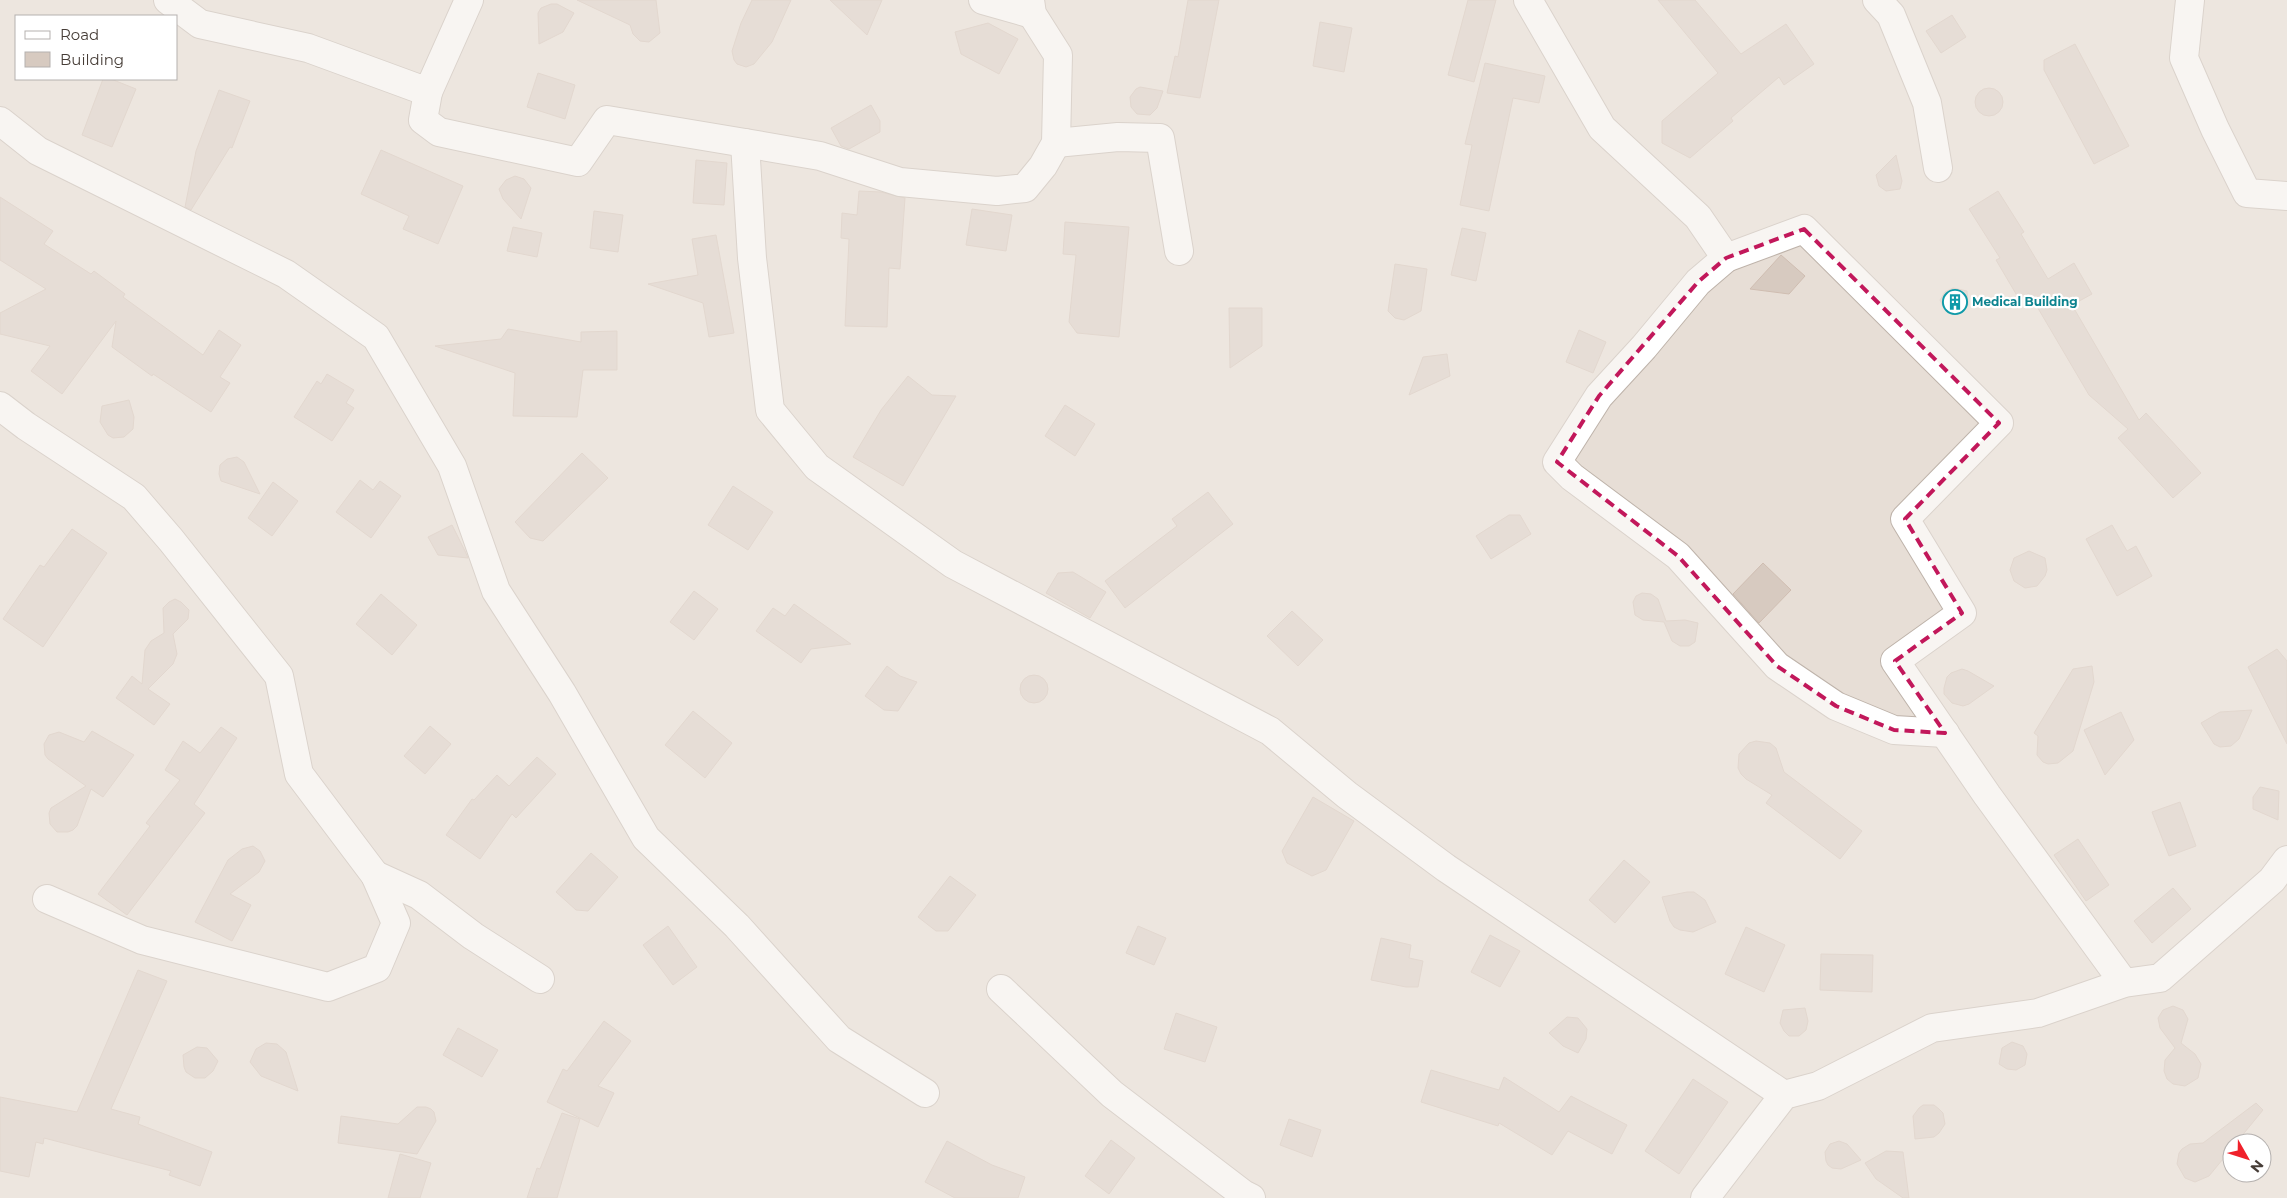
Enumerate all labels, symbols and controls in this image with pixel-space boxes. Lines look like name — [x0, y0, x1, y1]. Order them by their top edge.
legend — [15, 15, 178, 80]
text: Road — [60, 25, 99, 44]
text: Building — [60, 50, 124, 69]
building icon: Medical Building — [1942, 289, 1968, 315]
place label: Medical Building — [1972, 294, 2078, 309]
north arrow — [2222, 1133, 2272, 1183]
text: N — [2247, 1156, 2268, 1176]

